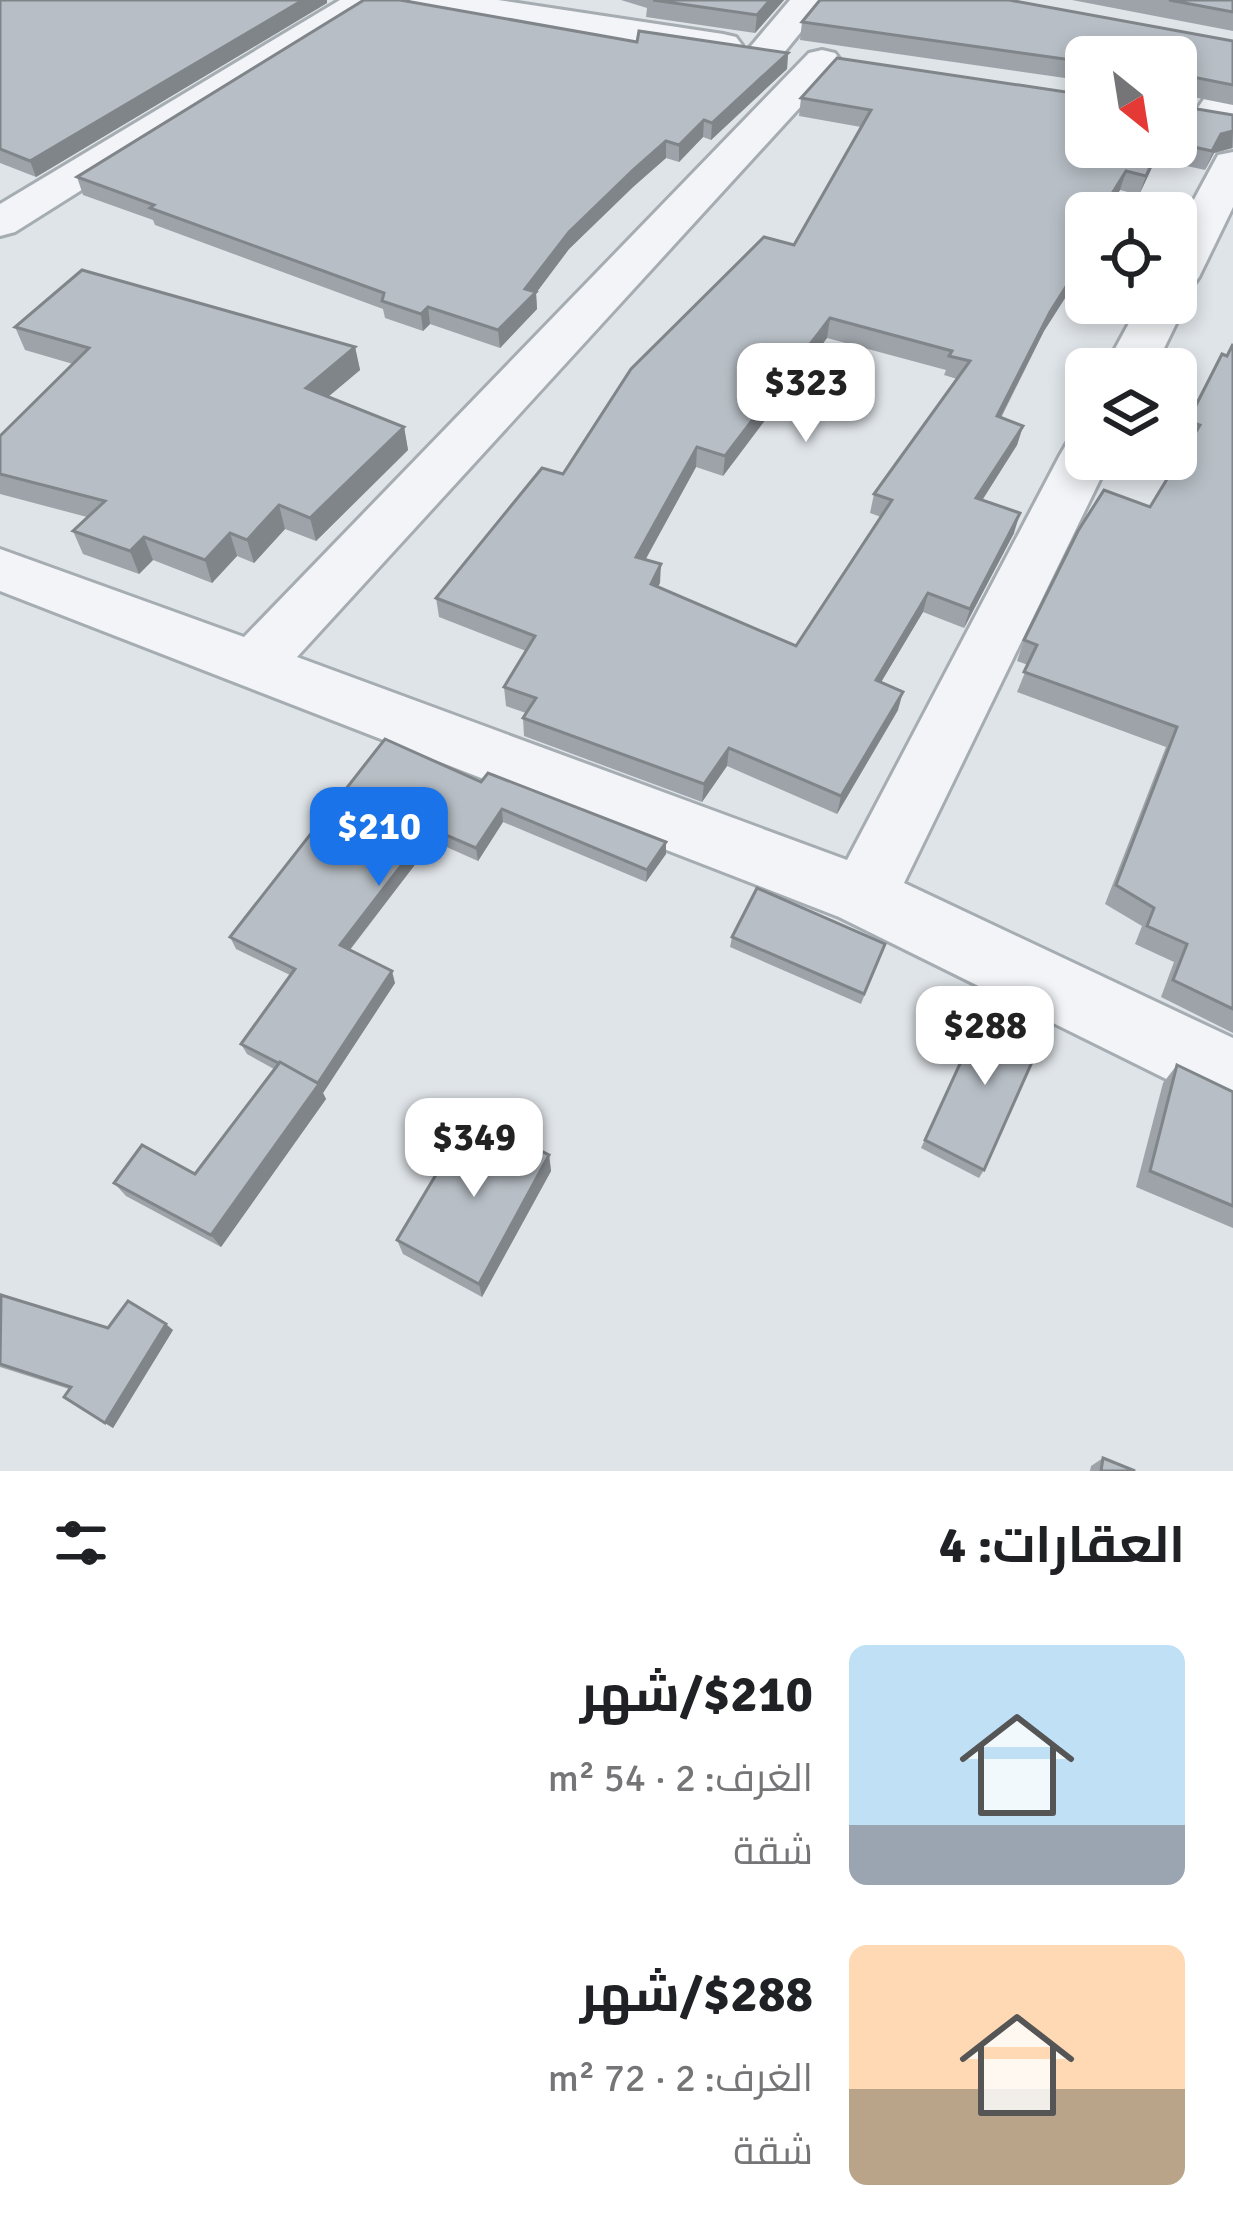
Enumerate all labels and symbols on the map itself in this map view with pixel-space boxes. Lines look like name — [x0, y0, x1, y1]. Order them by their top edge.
north arrow — [1065, 36, 1197, 168]
pin: $323 — [735, 343, 877, 445]
pin: $210 — [308, 787, 450, 889]
pin: $288 — [914, 986, 1056, 1088]
pin: $349 — [403, 1098, 545, 1200]

